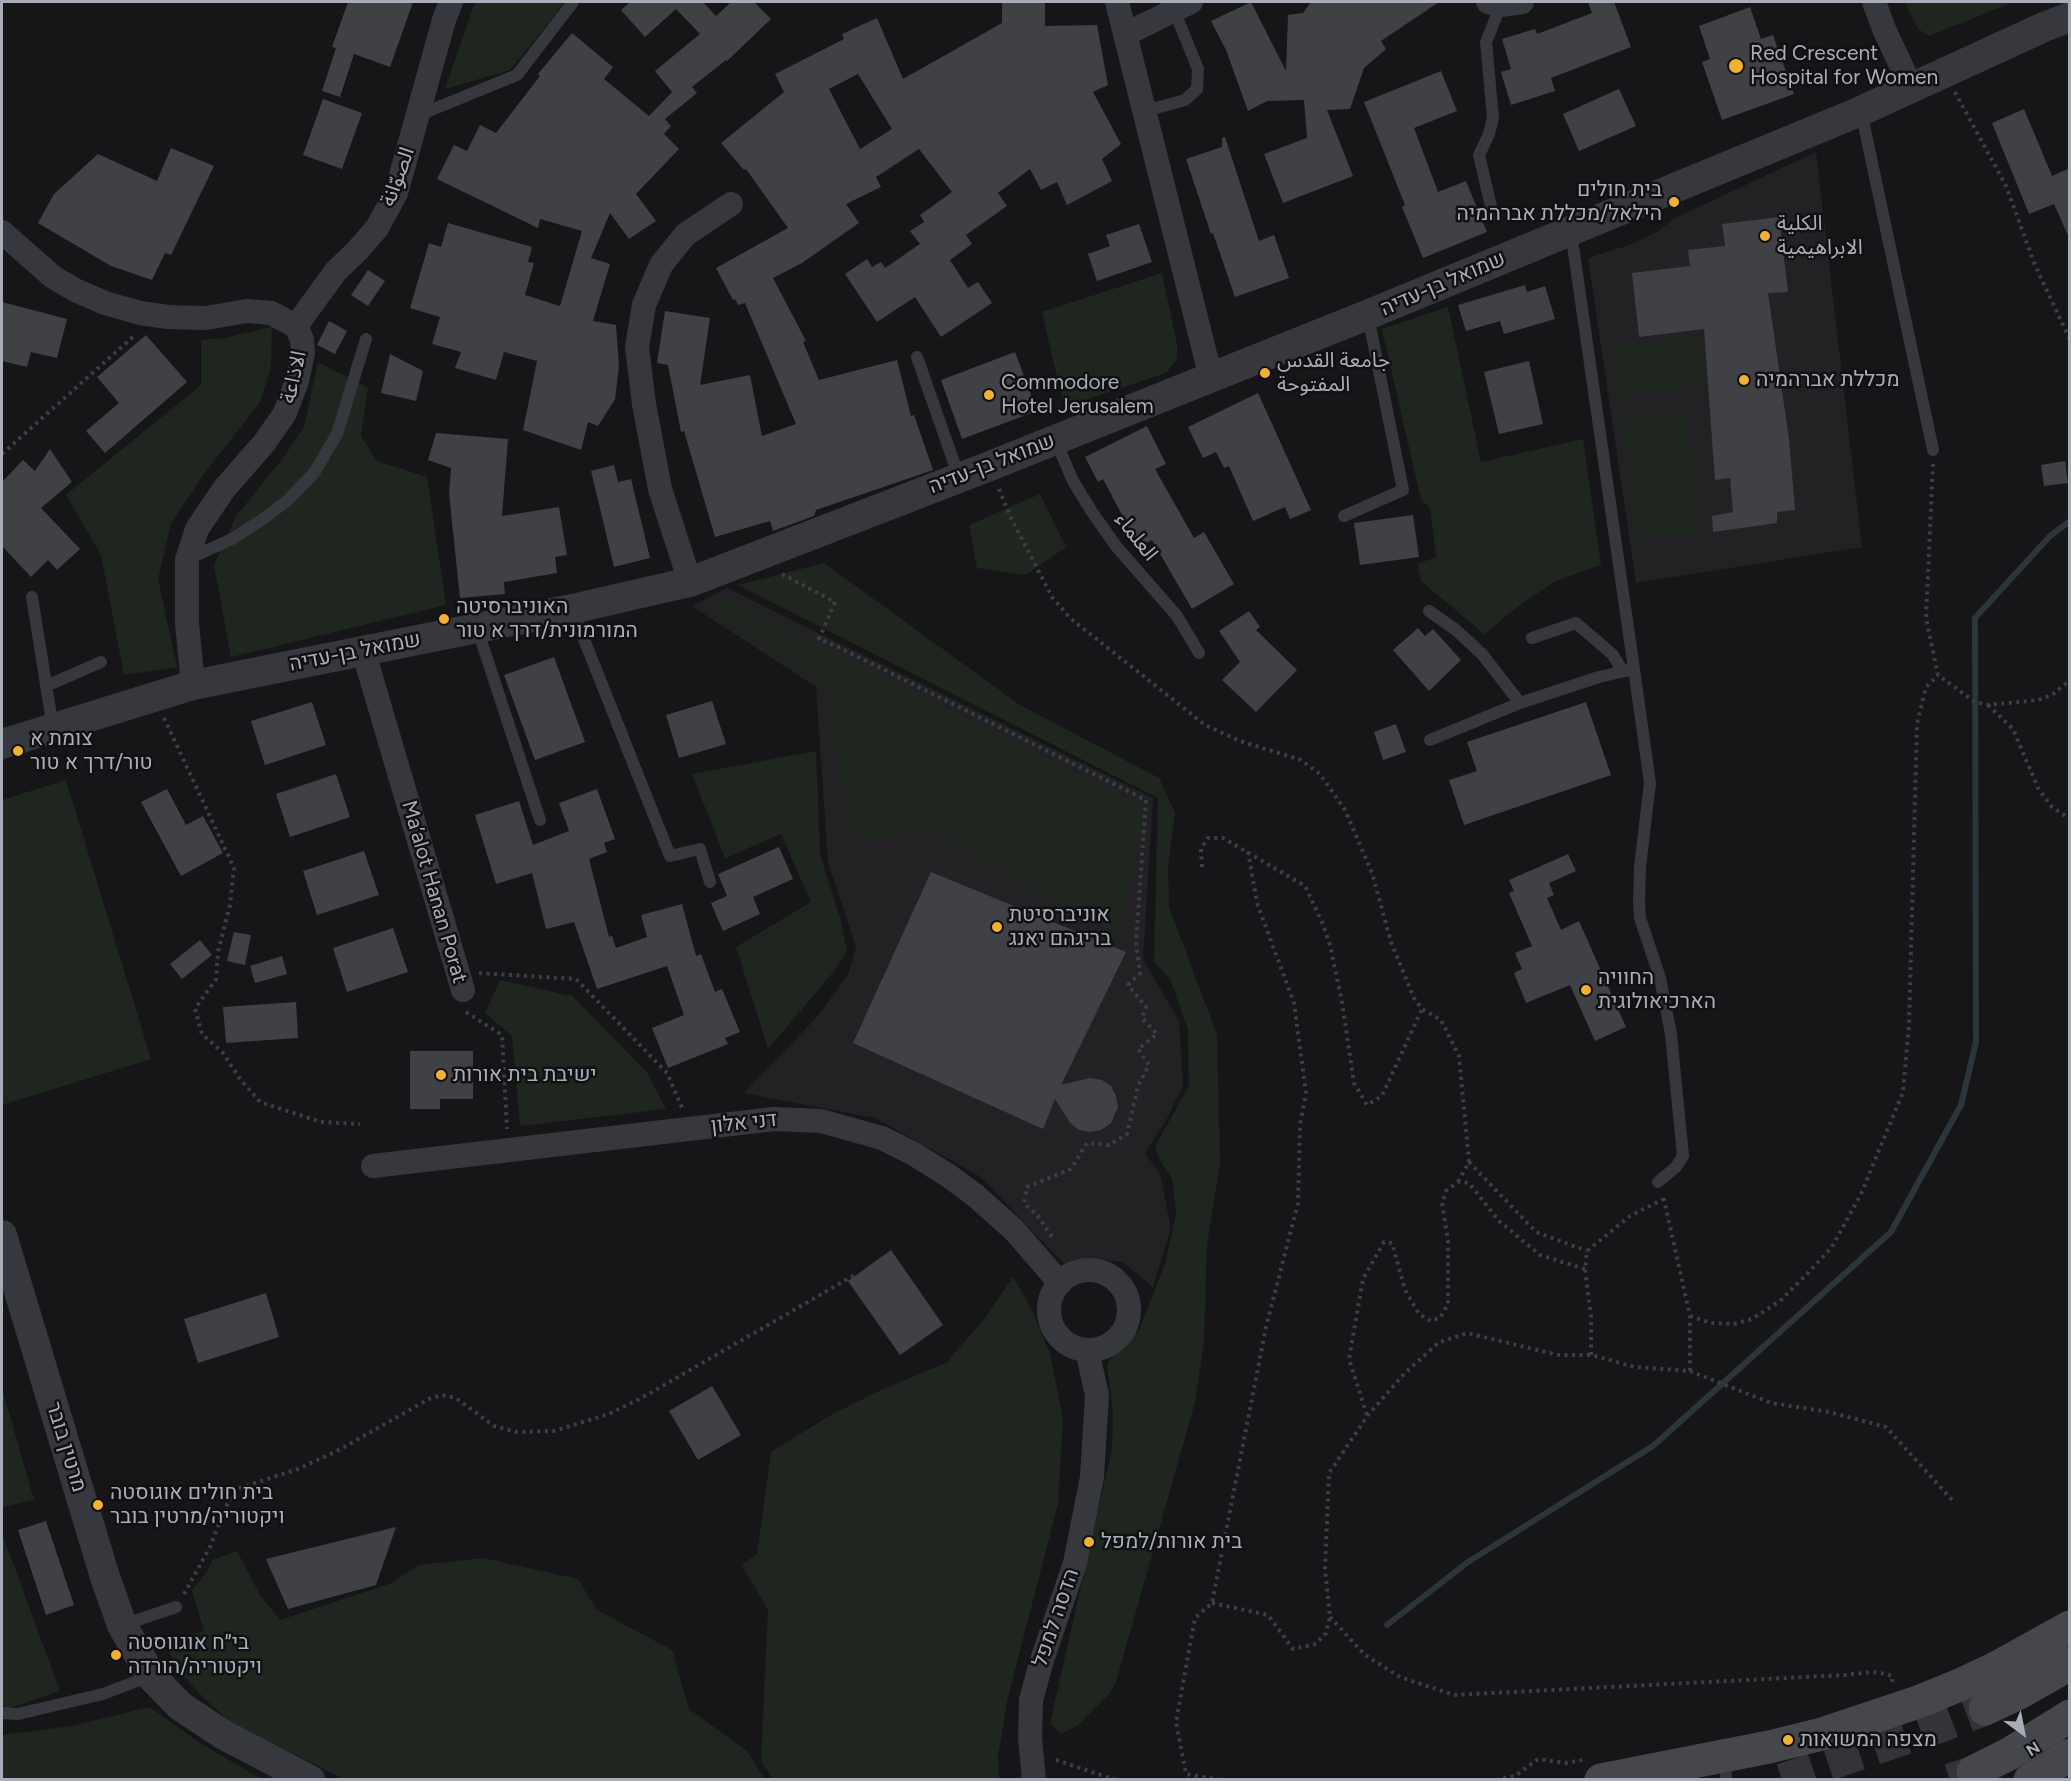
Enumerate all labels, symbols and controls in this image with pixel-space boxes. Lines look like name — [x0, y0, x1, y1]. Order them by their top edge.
place label: Red Crescent Hospital for Women — [1750, 41, 1938, 91]
marker: Red Crescent Hospital for Women — [1727, 57, 1745, 75]
street label: الصوّانة — [376, 144, 420, 210]
place label: בית חולים הילאל/מכללת אברהמיה — [1456, 177, 1662, 227]
marker: בית חולים הילאל/מכללת אברהמיה — [1667, 195, 1681, 209]
place label: الكلية الابراهيمية — [1777, 211, 1863, 261]
marker: الكلية الابراهيمية — [1758, 229, 1772, 243]
street label: שמואל בן-עדיה — [1377, 246, 1509, 322]
street label: الاذاعة — [276, 348, 312, 406]
place label: جامعة القدس المفتوحة — [1277, 348, 1390, 398]
marker: جامعة القدس المفتوحة — [1258, 366, 1272, 380]
place label: מכללת אברהמיה — [1756, 367, 1900, 393]
place label: Commodore Hotel Jerusalem — [1001, 370, 1154, 420]
marker: מכללת אברהמיה — [1737, 373, 1751, 387]
marker: Commodore Hotel Jerusalem — [982, 388, 996, 402]
street label: שמואל בן-עדיה — [925, 428, 1059, 500]
street label: العلماء — [1109, 508, 1163, 566]
place label: האוניברסיטה המורמונית/דרך א טור — [456, 594, 638, 644]
marker: האוניברסיטה המורמונית/דרך א טור — [437, 612, 451, 626]
street label: שמואל בן-עדיה — [287, 627, 423, 677]
place label: צומת א טור/דרך א טור — [30, 726, 153, 776]
marker: צומת א טור/דרך א טור — [11, 744, 25, 758]
street label: Ma’alot Hanan Porat — [396, 798, 472, 986]
place label: אוניברסיטת בריגהם יאנג — [1009, 902, 1111, 952]
marker: אוניברסיטת בריגהם יאנג — [990, 920, 1004, 934]
place label: החוויה הארכיאולוגית — [1598, 965, 1716, 1015]
marker: החוויה הארכיאולוגית — [1579, 983, 1593, 997]
place label: ישיבת בית אורות — [453, 1062, 597, 1088]
marker: ישיבת בית אורות — [434, 1068, 448, 1082]
street label: דני אלון — [710, 1107, 778, 1139]
street label: מרטין בובר — [40, 1399, 92, 1495]
place label: בית חולים אוגוסטה ויקטוריה/מרטין בובר — [110, 1480, 285, 1530]
marker: בית חולים אוגוסטה ויקטוריה/מרטין בובר — [91, 1498, 105, 1512]
place label: בית אורות/למפל — [1101, 1529, 1242, 1555]
marker: בית אורות/למפל — [1082, 1535, 1096, 1549]
street label: הדסה למפל — [1027, 1566, 1085, 1670]
place label: בי״ח אוגווסטה ויקטוריה/הורדה — [128, 1630, 262, 1680]
marker: בי״ח אוגווסטה ויקטוריה/הורדה — [109, 1648, 123, 1662]
north arrow — [1993, 1703, 2053, 1763]
place label: מצפה המשואות — [1800, 1727, 1937, 1753]
marker: מצפה המשואות — [1781, 1733, 1795, 1747]
text: N — [2023, 1737, 2043, 1760]

